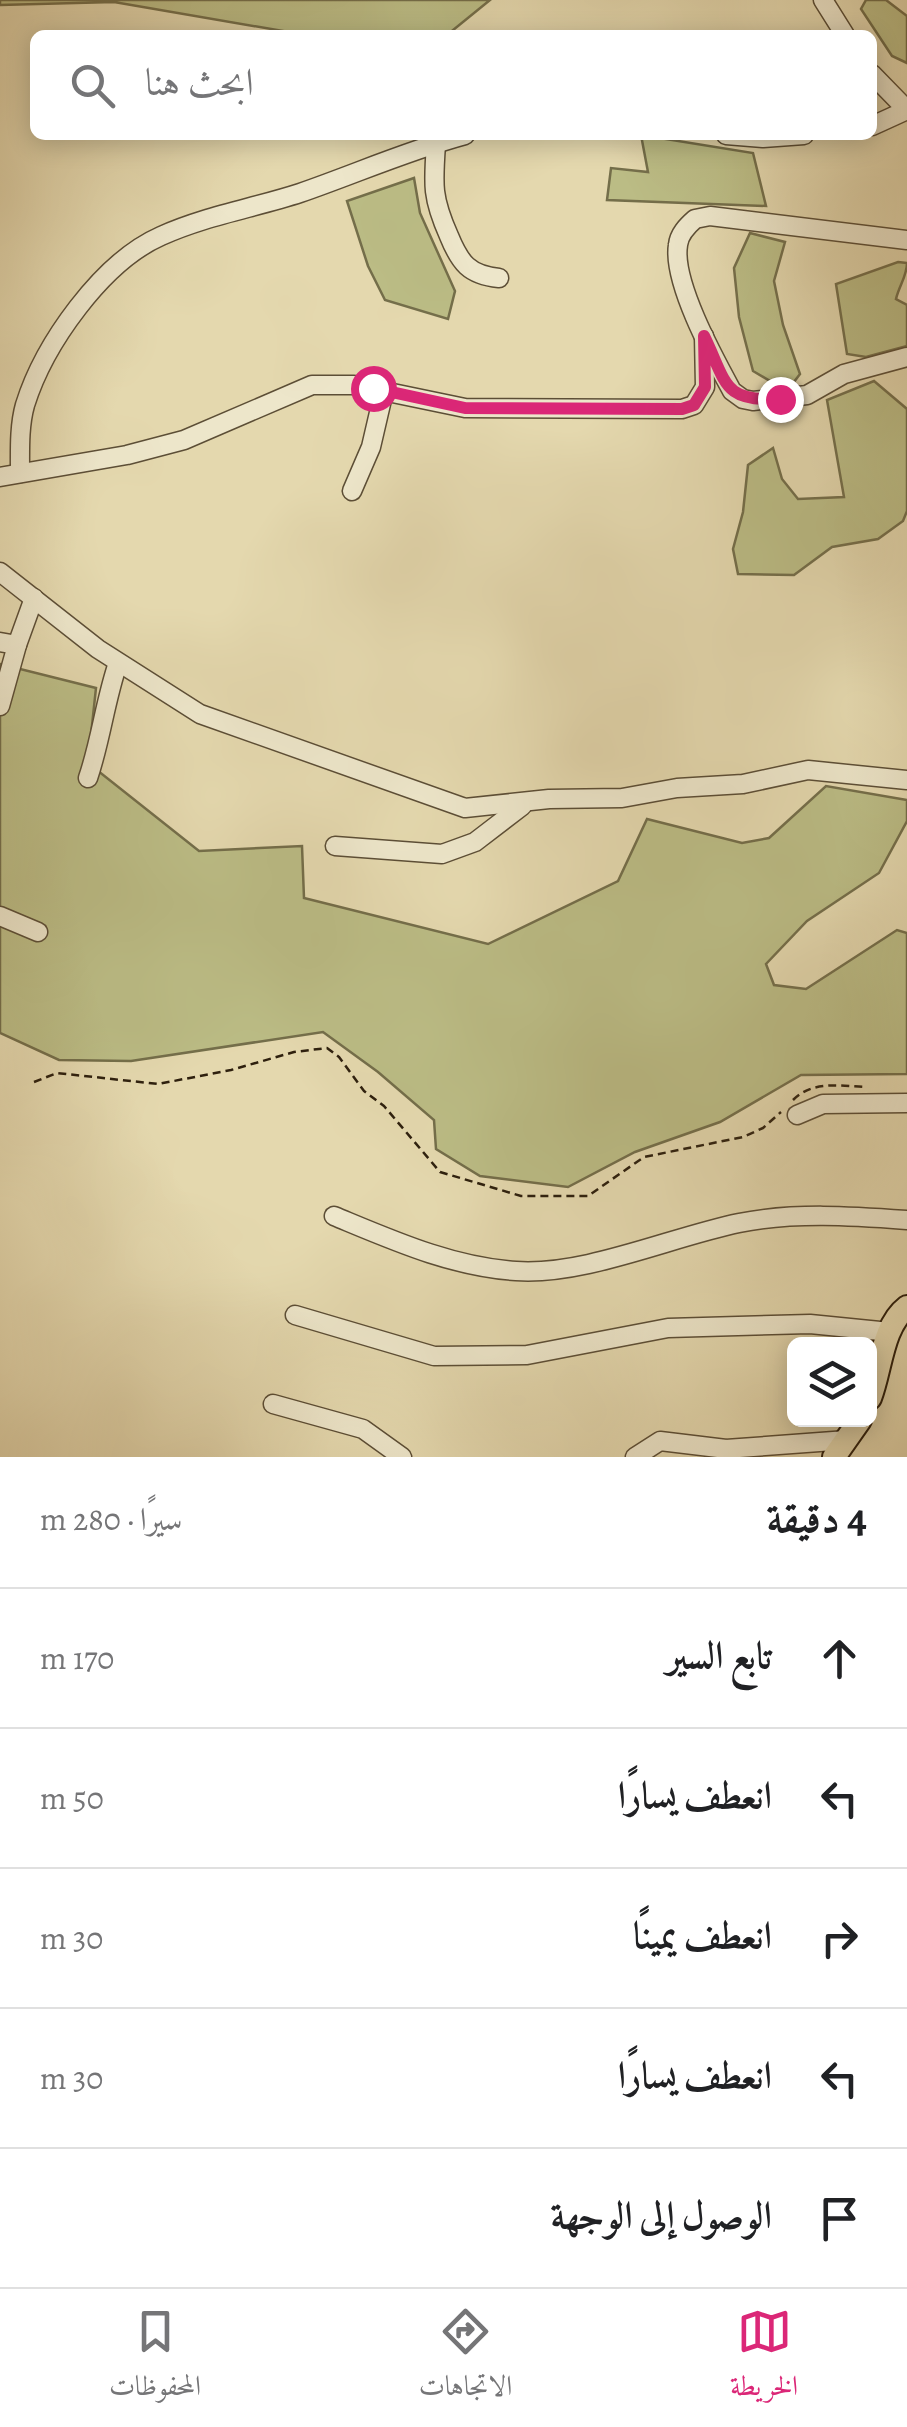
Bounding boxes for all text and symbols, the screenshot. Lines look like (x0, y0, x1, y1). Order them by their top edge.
search box (30, 30, 877, 140)
text: ابحث هنا (145, 56, 254, 108)
icon: search (65, 58, 120, 113)
route start (351, 366, 397, 412)
route end (758, 377, 804, 423)
map controls (787, 1337, 877, 1427)
button: layers (787, 1337, 877, 1427)
text: 4 دقيقة (767, 1489, 867, 1546)
text: سيرًا · 280 m (40, 1497, 182, 1541)
text: تابع السير (666, 1629, 772, 1681)
icon: ahead (812, 1631, 867, 1686)
text: 170 m (40, 1636, 114, 1680)
text: انعطف يسارًا (618, 1769, 772, 1821)
icon: left (812, 1771, 867, 1826)
text: 50 m (40, 1776, 104, 1820)
text: انعطف يمينًا (633, 1909, 772, 1961)
icon: right (812, 1911, 867, 1966)
text: 30 m (40, 1916, 103, 1960)
text: انعطف يسارًا (618, 2049, 772, 2101)
icon: left (812, 2051, 867, 2106)
text: 30 m (40, 2056, 103, 2100)
text: الوصول إلى الوجهة (551, 2189, 772, 2241)
icon: arrive (812, 2191, 867, 2246)
tab: المحفوظات (109, 2304, 201, 2413)
tab: الاتجاهات (419, 2304, 512, 2413)
tab: الخريطة (730, 2304, 798, 2413)

